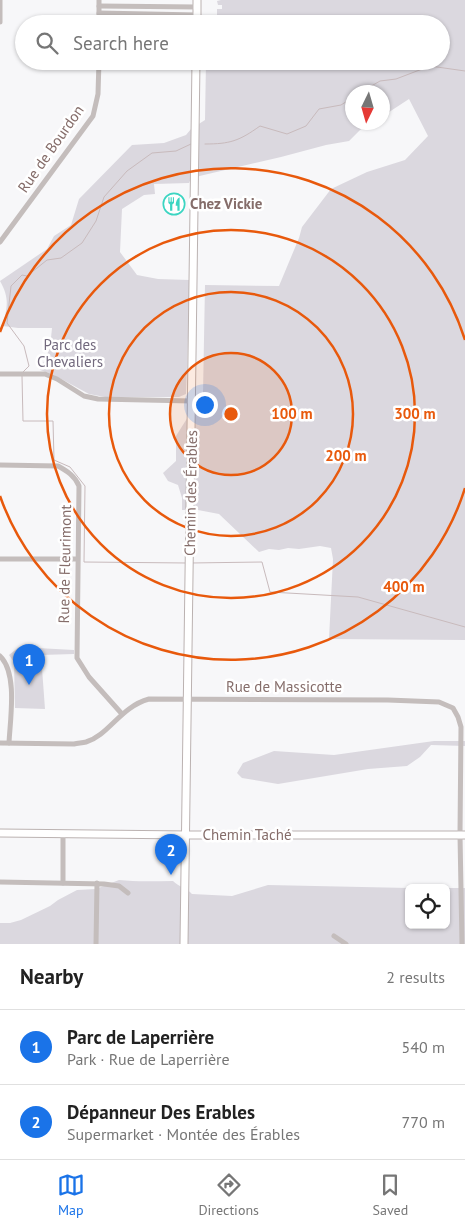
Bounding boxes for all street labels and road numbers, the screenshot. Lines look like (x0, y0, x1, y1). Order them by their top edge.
street label: Rue de Bourdon (13, 101, 88, 196)
street label: Chemin des Érables (180, 430, 201, 556)
street label: Rue de Fleurimont (54, 505, 75, 623)
street label: Rue de Massicotte (226, 677, 342, 696)
street label: Chemin Taché (202, 825, 292, 844)

